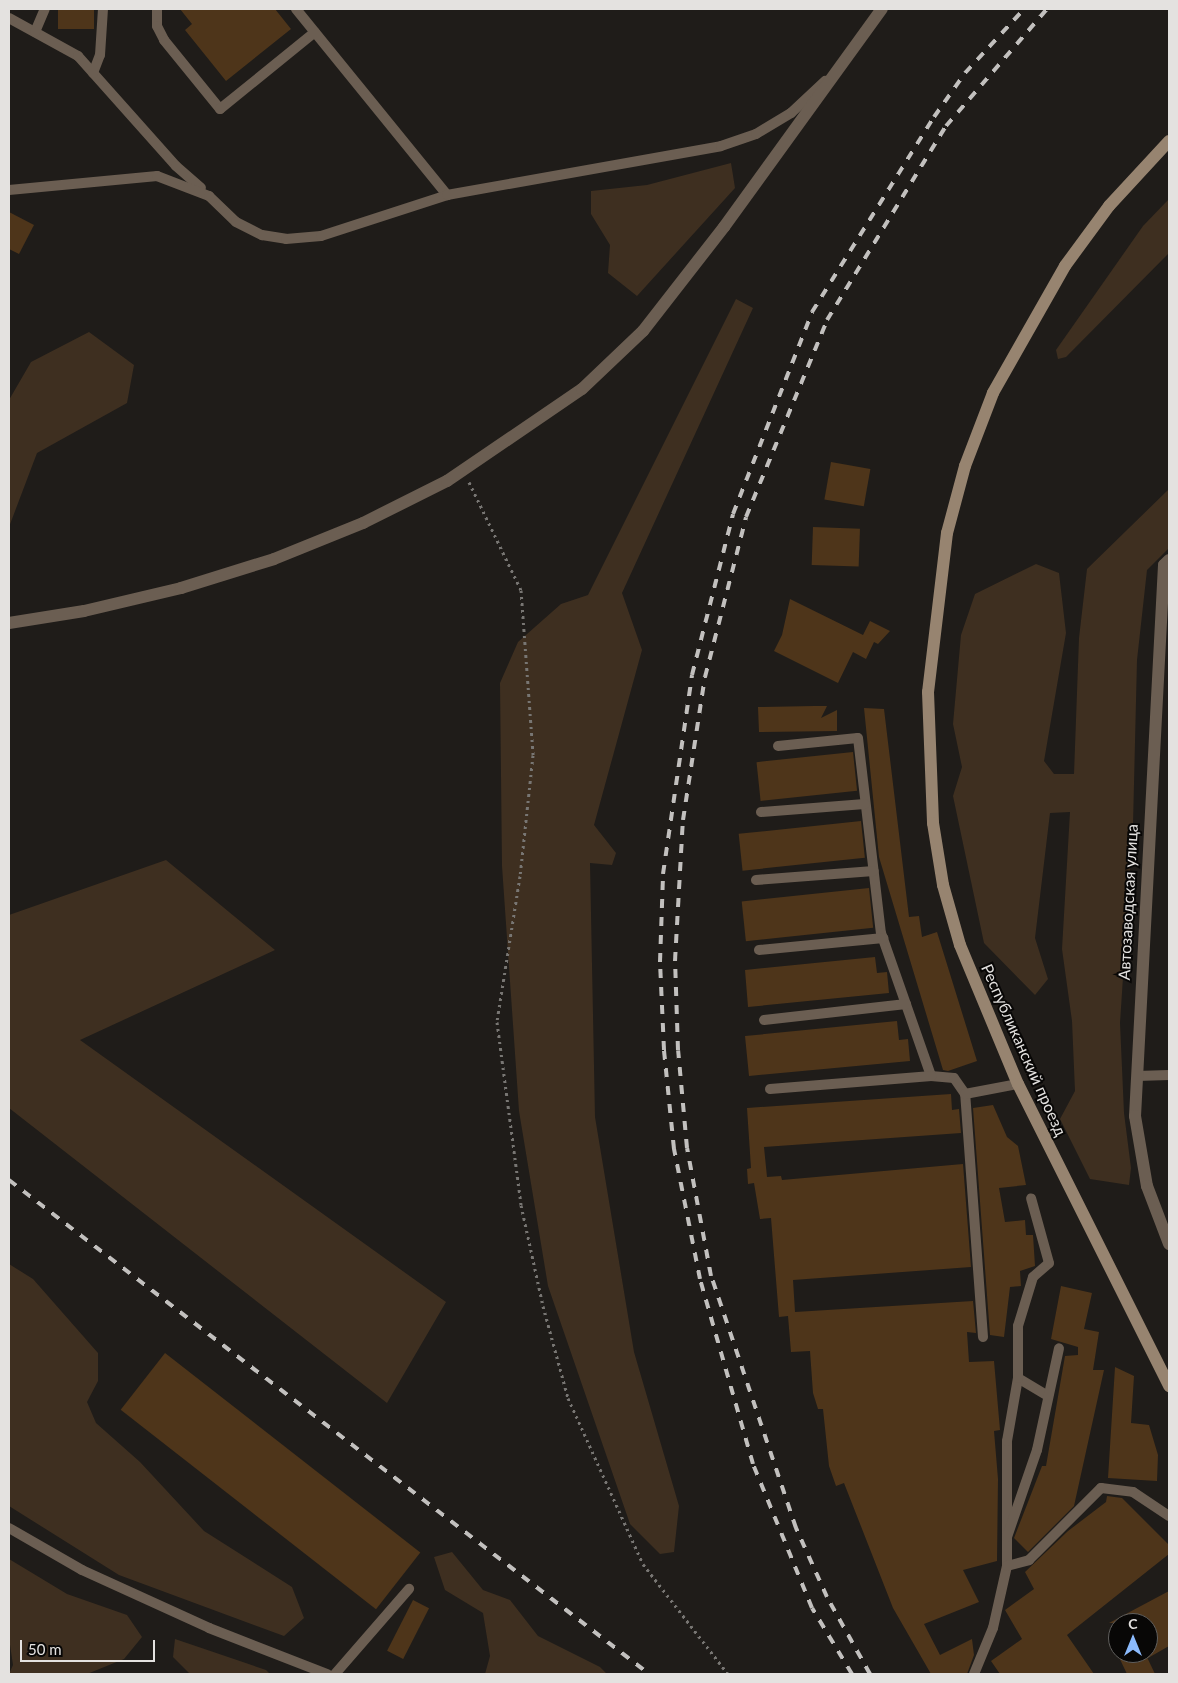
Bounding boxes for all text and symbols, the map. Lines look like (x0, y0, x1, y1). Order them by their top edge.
street label: Автозаводская улица (1114, 823, 1142, 981)
street label: Республиканский проезд (977, 961, 1071, 1139)
north arrow (1108, 1613, 1158, 1663)
text: С (1128, 1615, 1138, 1632)
scale bar (22, 1630, 158, 1662)
text: 50 m (28, 1640, 62, 1658)

